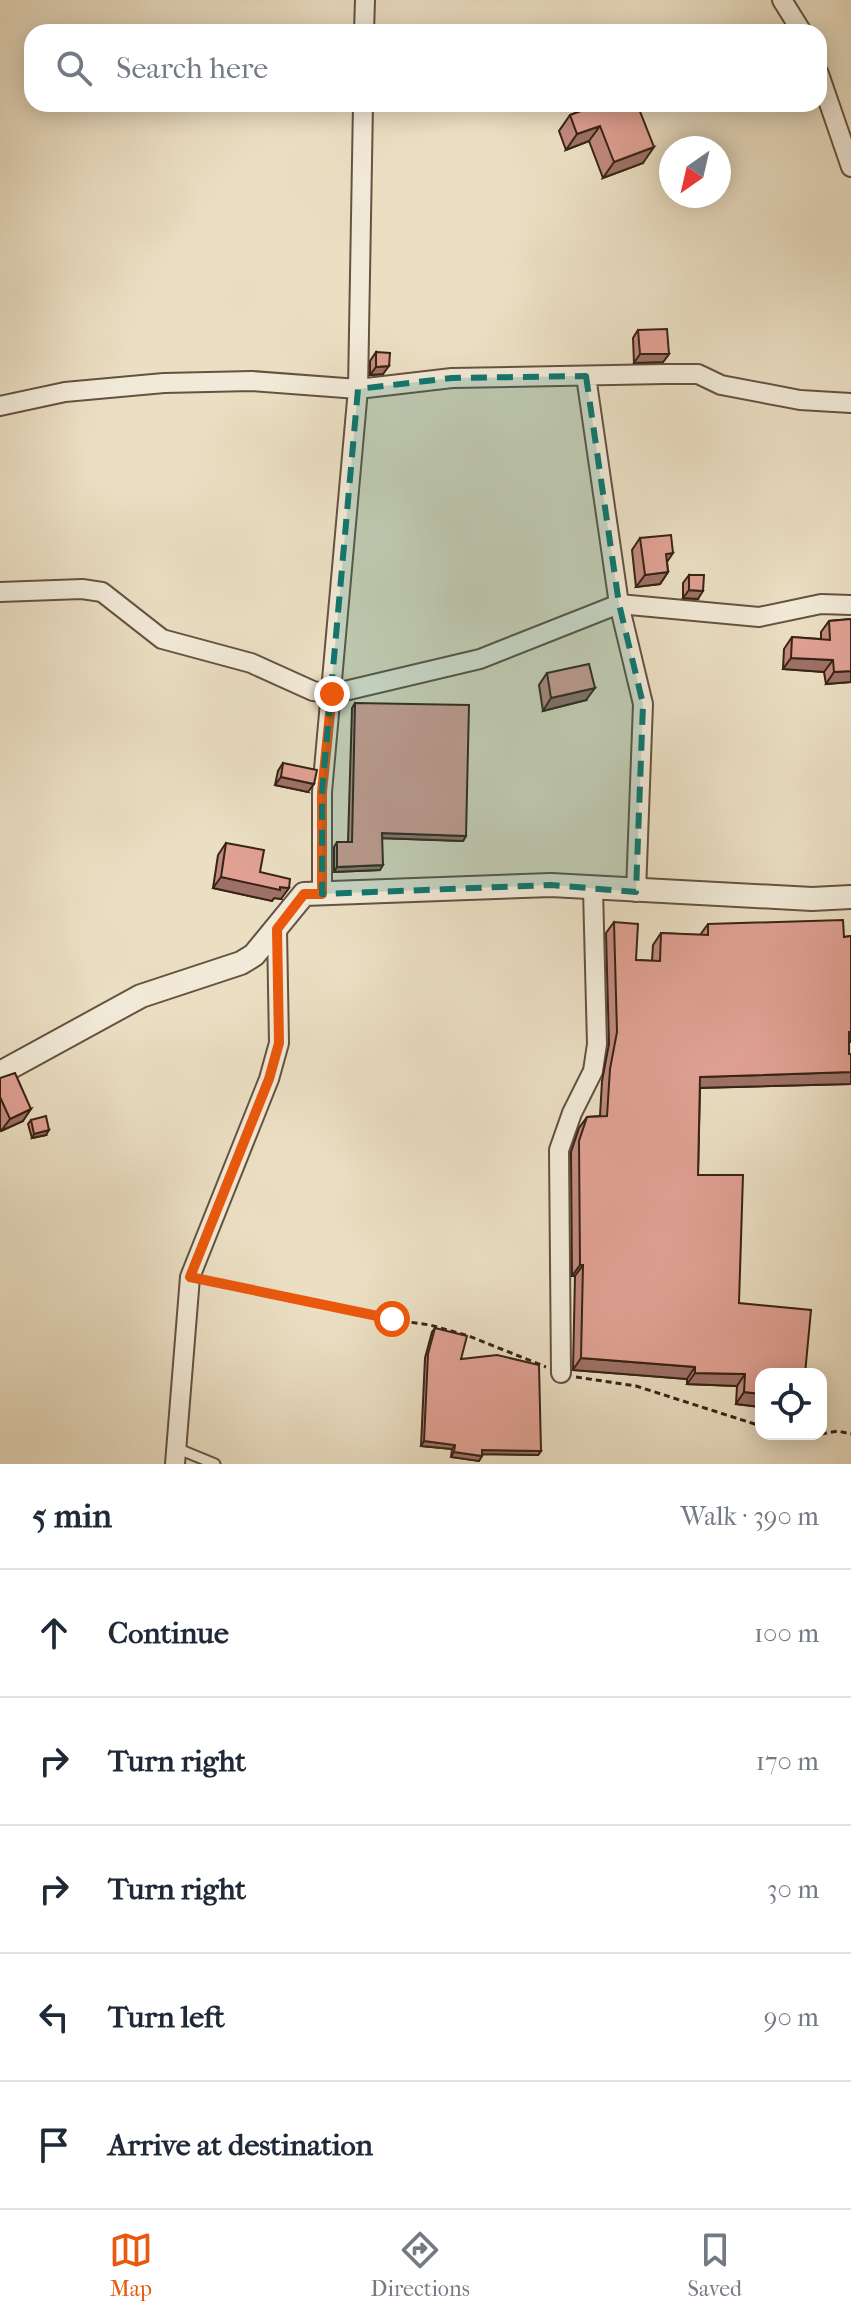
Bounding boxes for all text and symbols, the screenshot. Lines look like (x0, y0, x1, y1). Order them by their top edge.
search box (24, 24, 827, 112)
icon: search (52, 46, 96, 90)
text: Search here (116, 51, 268, 86)
north arrow (659, 136, 731, 208)
route end (314, 676, 350, 712)
route start (374, 1301, 410, 1337)
map controls (755, 1368, 827, 1440)
button: locate (755, 1368, 827, 1440)
text: 5 min (32, 1496, 112, 1536)
text: Walk · 390 m (680, 1501, 819, 1532)
icon: ahead (32, 1611, 76, 1655)
text: Continue (108, 1616, 229, 1651)
text: 100 m (754, 1618, 819, 1649)
icon: right (32, 1739, 76, 1783)
text: Turn right (108, 1744, 246, 1779)
text: 170 m (756, 1746, 819, 1777)
icon: right (32, 1867, 76, 1911)
text: Turn right (108, 1872, 246, 1907)
text: 30 m (767, 1874, 819, 1905)
icon: left (32, 1995, 76, 2039)
text: Turn left (108, 2000, 225, 2035)
text: 90 m (764, 2002, 819, 2033)
icon: arrive (32, 2123, 76, 2167)
text: Arrive at destination (108, 2128, 373, 2163)
tab: Map (109, 2228, 153, 2302)
tab: Directions (371, 2228, 470, 2302)
tab: Saved (688, 2228, 742, 2302)

